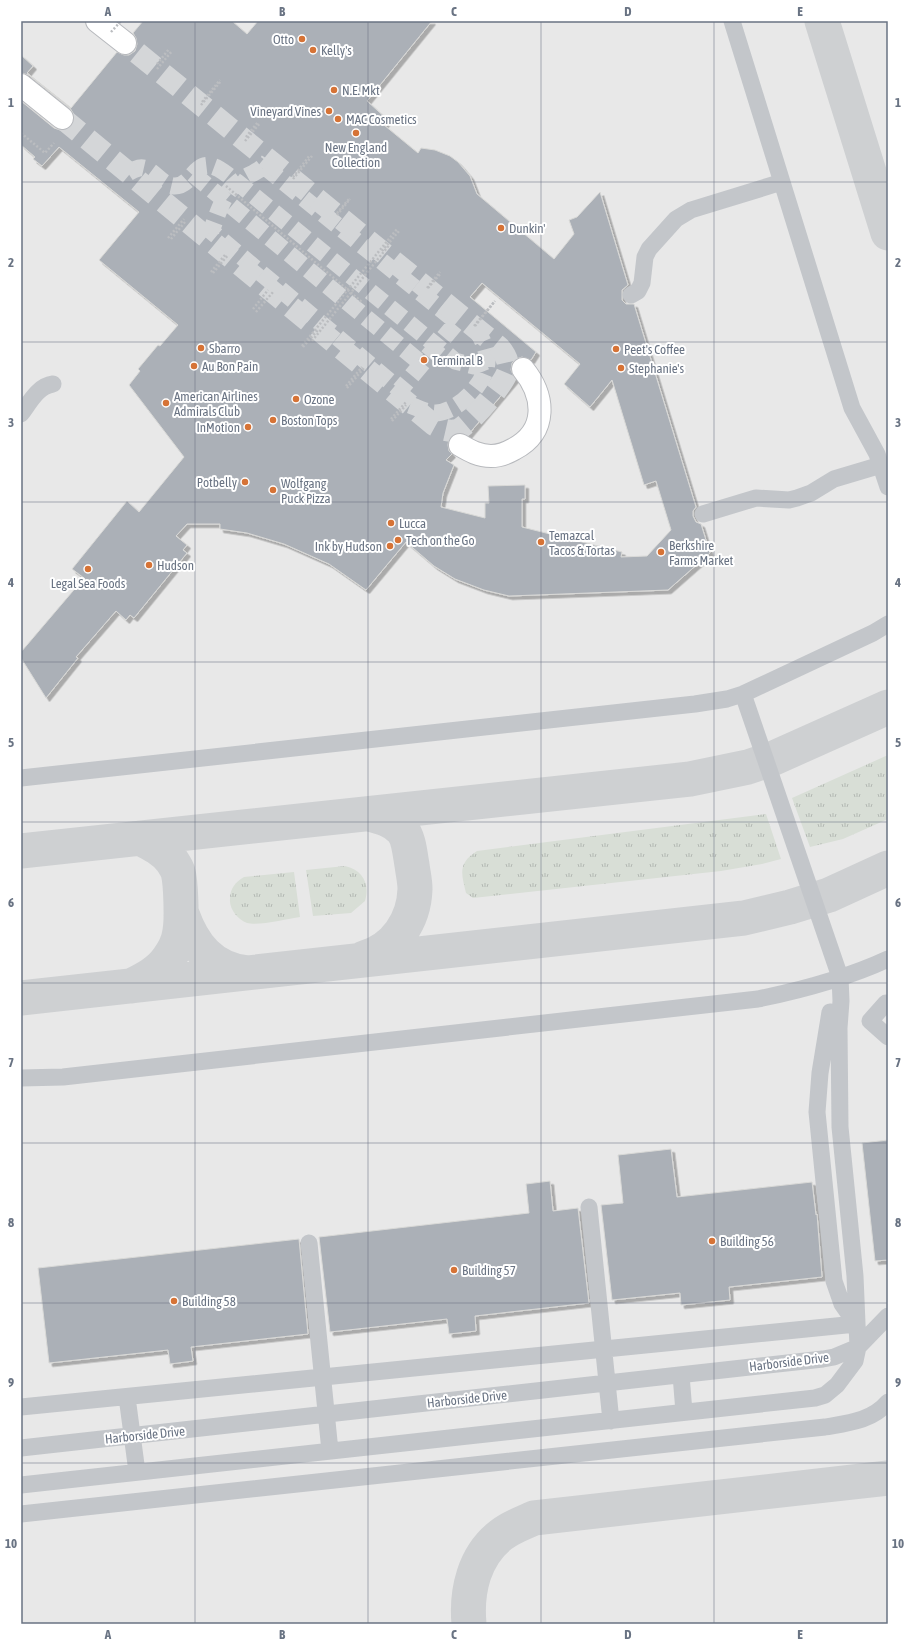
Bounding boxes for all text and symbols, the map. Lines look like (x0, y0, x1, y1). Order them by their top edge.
text: A (104, 4, 112, 19)
text: B (279, 4, 286, 19)
text: C (451, 4, 457, 19)
text: D (624, 4, 632, 19)
text: E (797, 4, 803, 19)
place label: Otto (273, 32, 294, 47)
marker: Otto (297, 34, 307, 44)
place label: Kelly's (321, 43, 352, 58)
marker: Kelly's (308, 45, 318, 55)
place label: N.E. Mkt (342, 83, 380, 98)
marker: N.E. Mkt (329, 85, 339, 95)
text: 1 (8, 95, 14, 110)
text: 1 (895, 95, 901, 110)
place label: Vineyard Vines (250, 104, 321, 119)
marker: Vineyard Vines (324, 106, 334, 116)
place label: MAC Cosmetics (346, 112, 417, 127)
marker: MAC Cosmetics (333, 114, 343, 124)
marker: New England Collection (351, 128, 361, 138)
place label: New England Collection (325, 140, 387, 170)
place label: Dunkin' (509, 221, 545, 236)
marker: Dunkin' (496, 223, 506, 233)
text: 2 (8, 255, 14, 270)
text: 2 (895, 255, 901, 270)
place label: Sbarro (209, 341, 240, 356)
place label: Peet's Coffee (624, 342, 685, 357)
marker: Sbarro (196, 343, 206, 353)
marker: Peet's Coffee (611, 344, 621, 354)
place label: Terminal B (432, 353, 484, 368)
marker: Terminal B (419, 355, 429, 365)
place label: Au Bon Pain (202, 359, 258, 374)
marker: Au Bon Pain (189, 361, 199, 371)
place label: Stephanie's (629, 361, 684, 376)
marker: Stephanie's (616, 363, 626, 373)
place label: American Airlines Admirals Club (174, 389, 258, 419)
place label: Ozone (304, 392, 335, 407)
marker: Ozone (291, 394, 301, 404)
marker: American Airlines Admirals Club (161, 398, 171, 408)
place label: Boston Tops (281, 413, 338, 428)
text: 3 (8, 415, 14, 430)
marker: Boston Tops (268, 415, 278, 425)
text: 3 (895, 415, 901, 430)
place label: InMotion (196, 420, 240, 435)
marker: InMotion (243, 422, 253, 432)
place label: Potbelly (197, 475, 238, 490)
place label: Wolfgang Puck Pizza (281, 476, 330, 506)
marker: Potbelly (240, 477, 250, 487)
marker: Wolfgang Puck Pizza (268, 485, 278, 495)
place label: Lucca (399, 516, 426, 531)
marker: Lucca (386, 518, 396, 528)
place label: Temazcal Tacos & Tortas (549, 528, 615, 558)
place label: Tech on the Go (406, 533, 475, 548)
marker: Tech on the Go (393, 535, 403, 545)
marker: Temazcal Tacos & Tortas (536, 537, 546, 547)
place label: Berkshire Farms Market (669, 538, 734, 568)
place label: Ink by Hudson (315, 539, 382, 554)
marker: Ink by Hudson (385, 541, 395, 551)
marker: Berkshire Farms Market (656, 547, 666, 557)
place label: Hudson (157, 558, 194, 573)
marker: Hudson (144, 560, 154, 570)
marker: Legal Sea Foods (83, 564, 93, 574)
text: 4 (7, 575, 14, 590)
text: 4 (894, 575, 901, 590)
place label: Legal Sea Foods (51, 576, 126, 591)
text: 5 (8, 735, 14, 750)
text: 5 (895, 735, 901, 750)
text: 6 (8, 895, 14, 910)
text: 6 (895, 895, 901, 910)
text: 7 (8, 1055, 14, 1070)
text: 7 (895, 1055, 901, 1070)
text: 8 (8, 1215, 14, 1230)
text: 8 (895, 1215, 901, 1230)
place label: Building 56 (720, 1234, 774, 1249)
marker: Building 56 (707, 1236, 717, 1246)
place label: Building 57 (462, 1263, 516, 1278)
marker: Building 57 (449, 1265, 459, 1275)
place label: Building 58 (182, 1294, 236, 1309)
marker: Building 58 (169, 1296, 179, 1306)
street label: Harborside Drive (748, 1350, 830, 1374)
text: 9 (8, 1375, 14, 1390)
text: 9 (895, 1375, 901, 1390)
street label: Harborside Drive (426, 1387, 508, 1411)
street label: Harborside Drive (104, 1423, 186, 1447)
text: 10 (5, 1536, 17, 1551)
text: 10 (892, 1536, 904, 1551)
text: A (104, 1627, 112, 1642)
text: B (279, 1627, 286, 1642)
text: C (451, 1627, 457, 1642)
text: D (624, 1627, 632, 1642)
text: E (797, 1627, 803, 1642)

